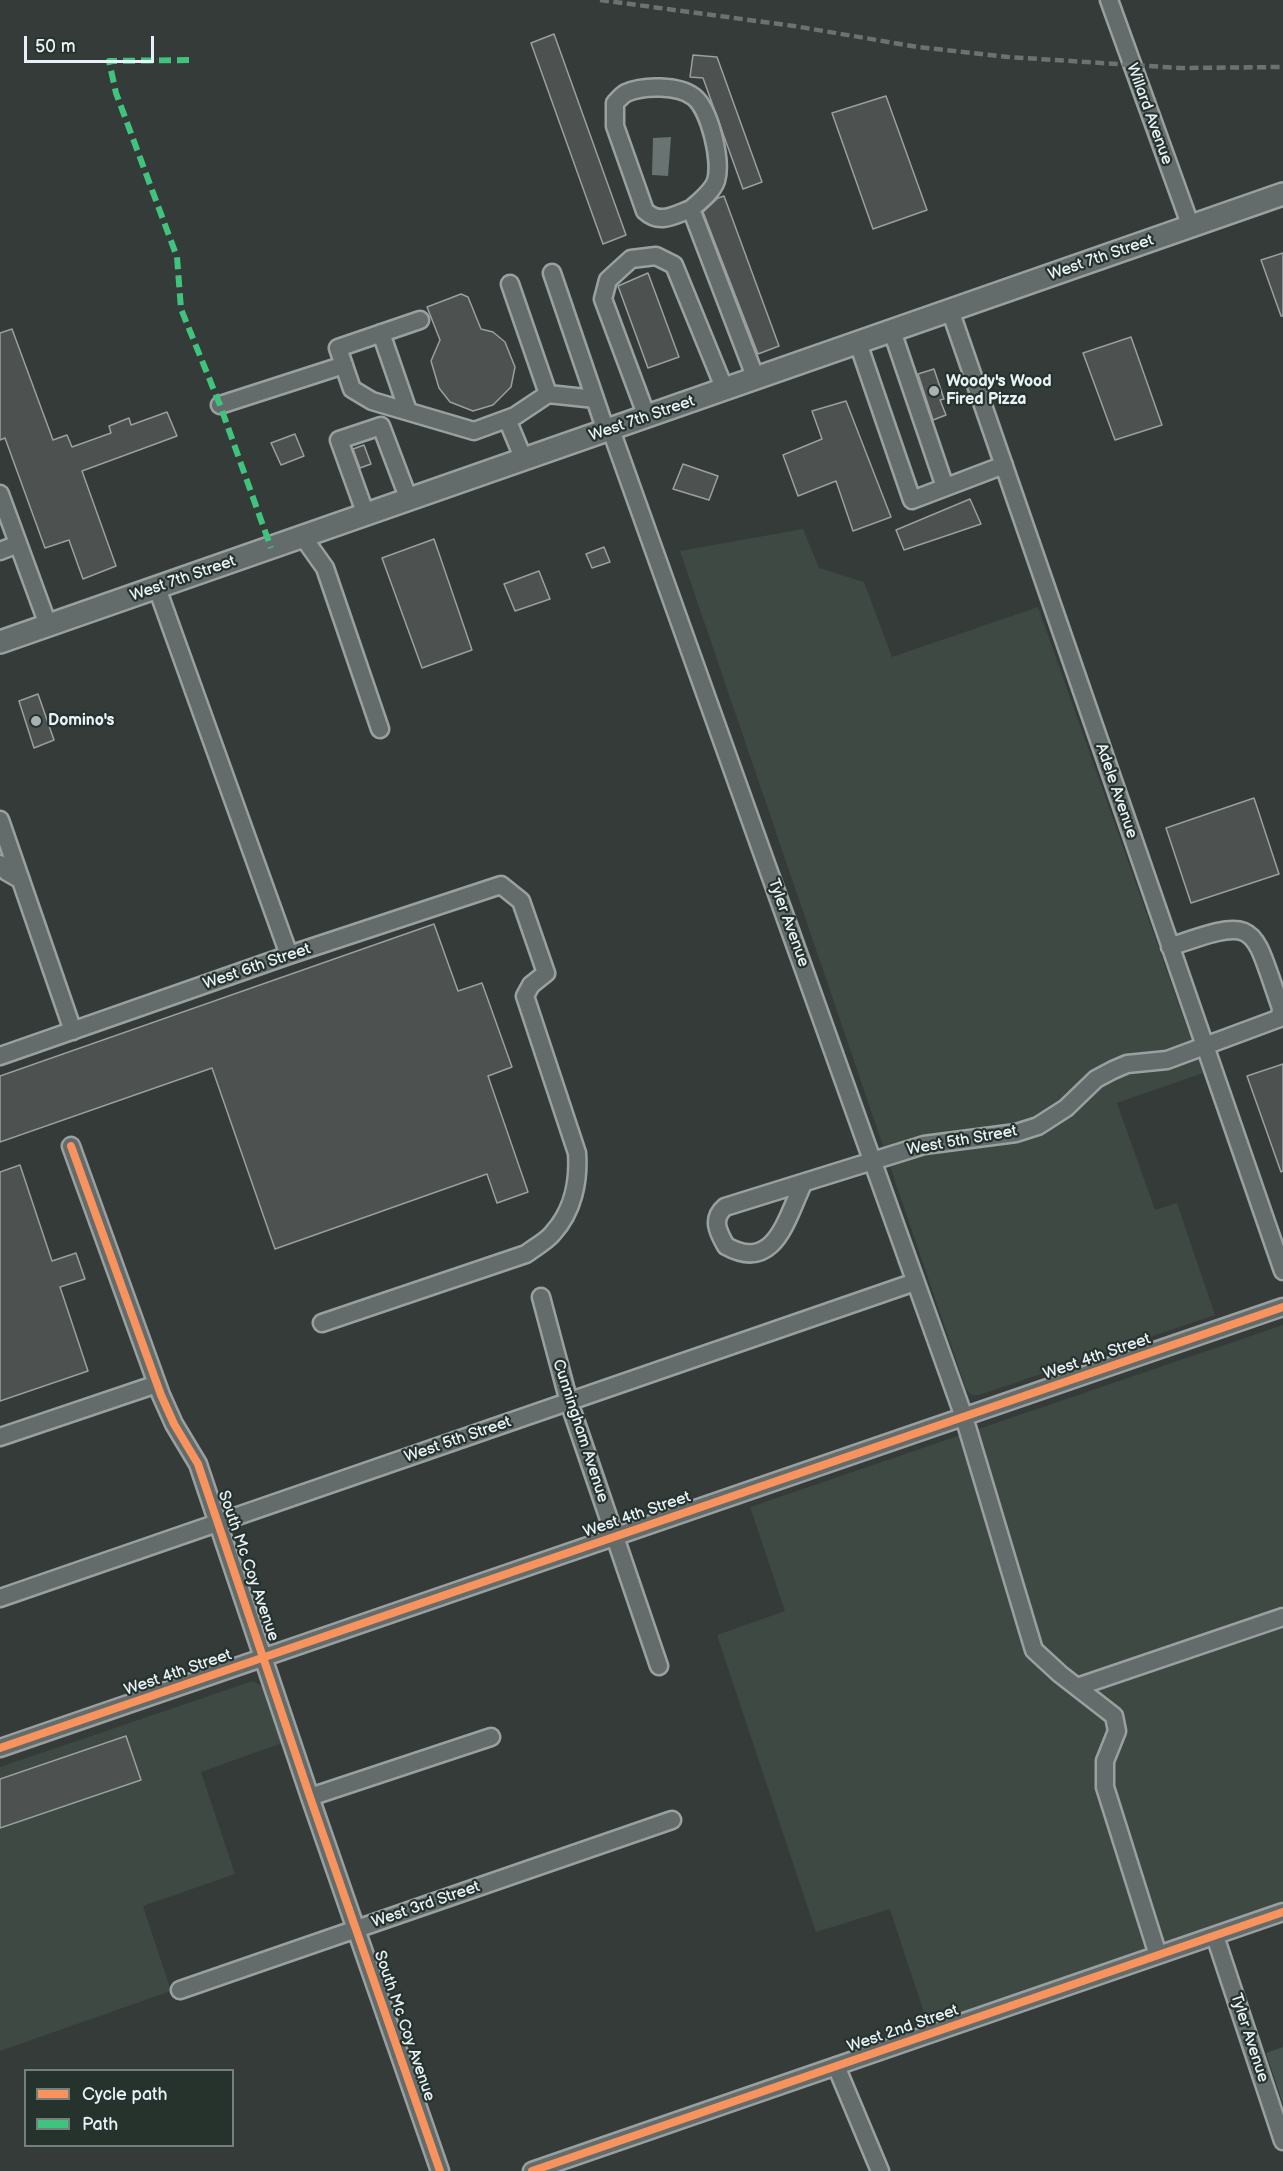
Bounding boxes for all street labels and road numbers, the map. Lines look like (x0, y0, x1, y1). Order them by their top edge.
street label: Willard Avenue (1122, 61, 1176, 167)
street label: West 7th Street (1046, 231, 1156, 285)
street label: West 7th Street (587, 392, 697, 446)
street label: West 7th Street (128, 552, 238, 606)
street label: Adele Avenue (1091, 741, 1141, 841)
street label: Tyler Avenue (763, 876, 813, 970)
street label: West 6th Street (201, 940, 313, 994)
street label: West 5th Street (905, 1122, 1019, 1160)
street label: West 4th Street (1041, 1330, 1153, 1384)
street label: Cunningham Avenue (548, 1357, 612, 1505)
street label: West 5th Street (402, 1413, 514, 1467)
street label: South Mc Coy Avenue (213, 1488, 283, 1644)
street label: West 4th Street (581, 1488, 693, 1542)
street label: West 4th Street (122, 1646, 234, 1700)
street label: West 3rd Street (369, 1878, 483, 1932)
street label: South Mc Coy Avenue (369, 1948, 439, 2104)
street label: Tyler Avenue (1226, 1991, 1272, 2085)
street label: West 2nd Street (845, 2001, 961, 2057)

